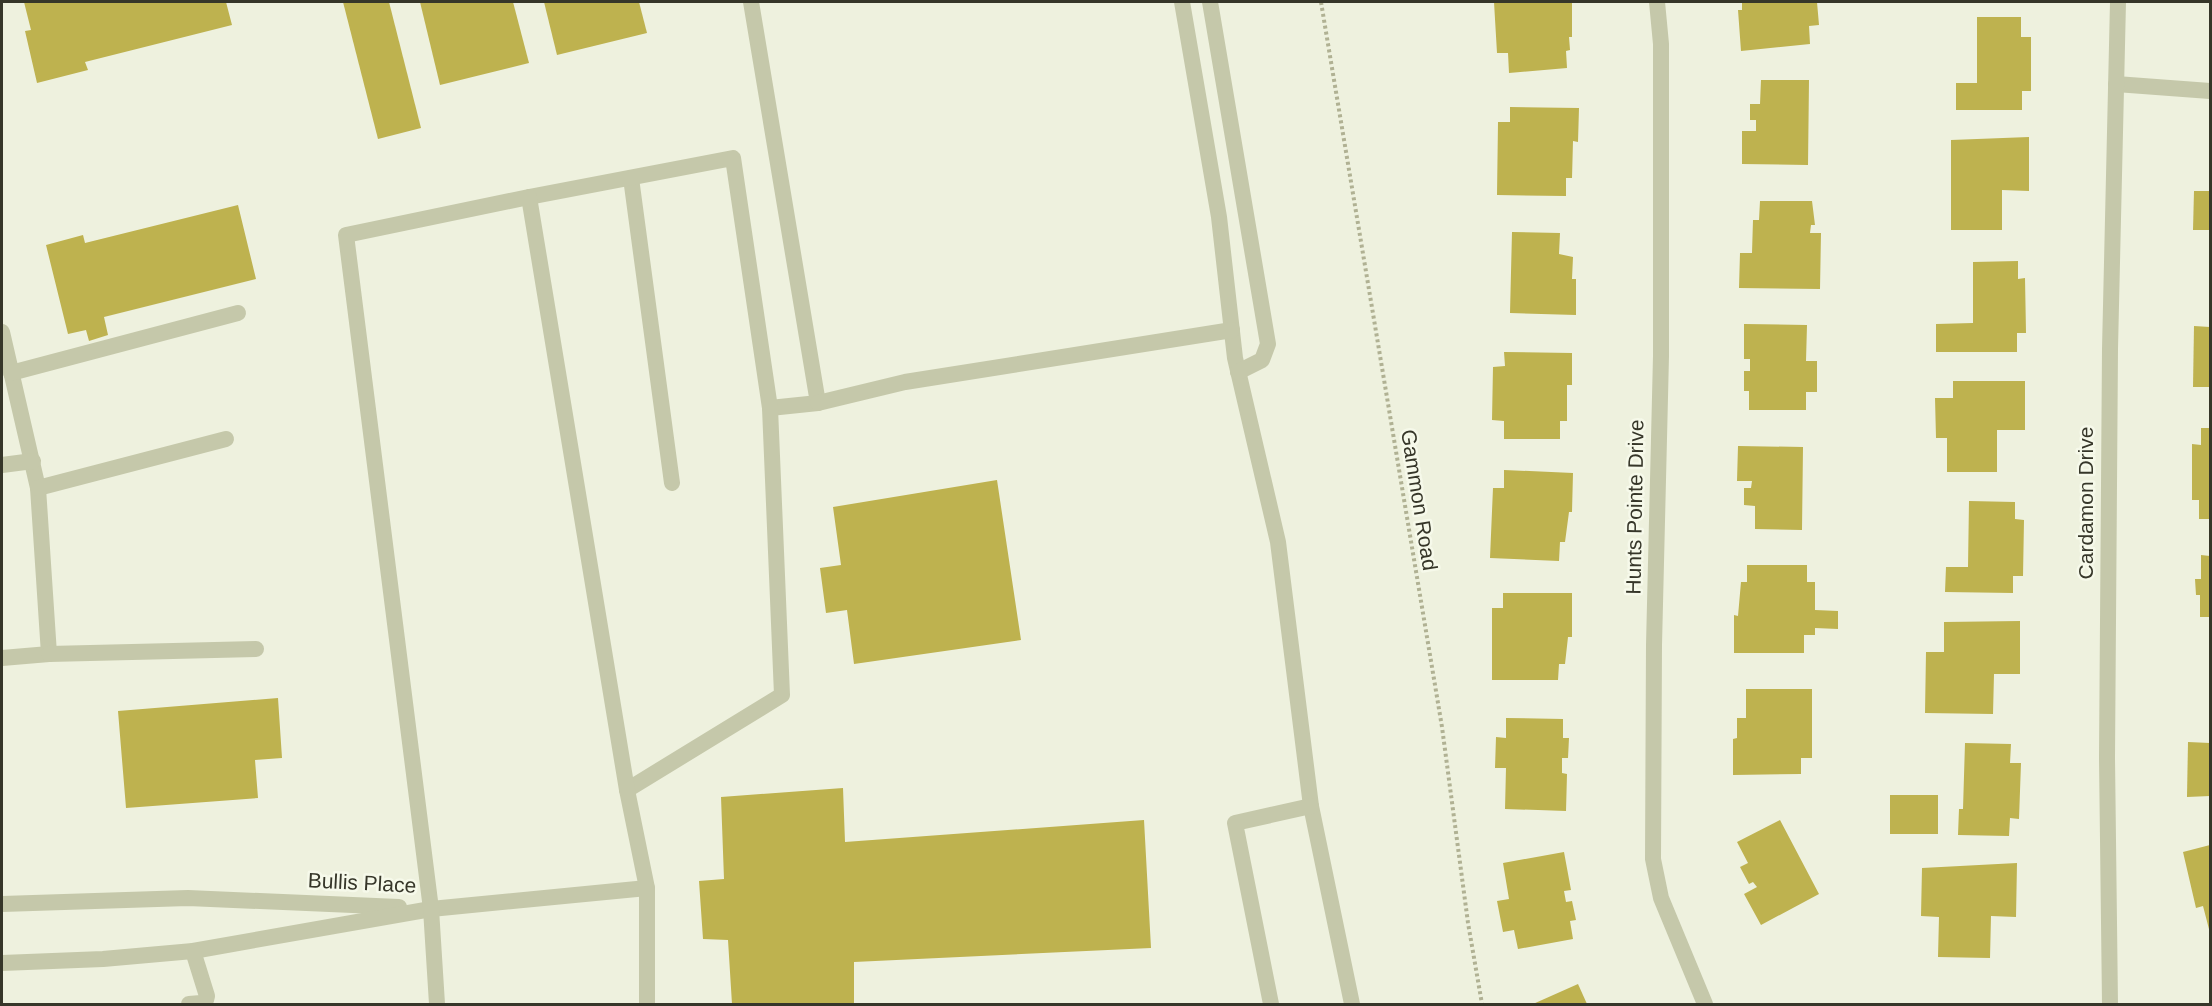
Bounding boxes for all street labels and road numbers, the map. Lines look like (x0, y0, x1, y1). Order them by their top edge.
street label: Hunts Pointe Drive (1621, 419, 1648, 595)
street label: Cardamon Drive (2074, 427, 2097, 579)
street label: Gammon Road (1397, 428, 1442, 572)
street label: Bullis Place (307, 868, 417, 897)

